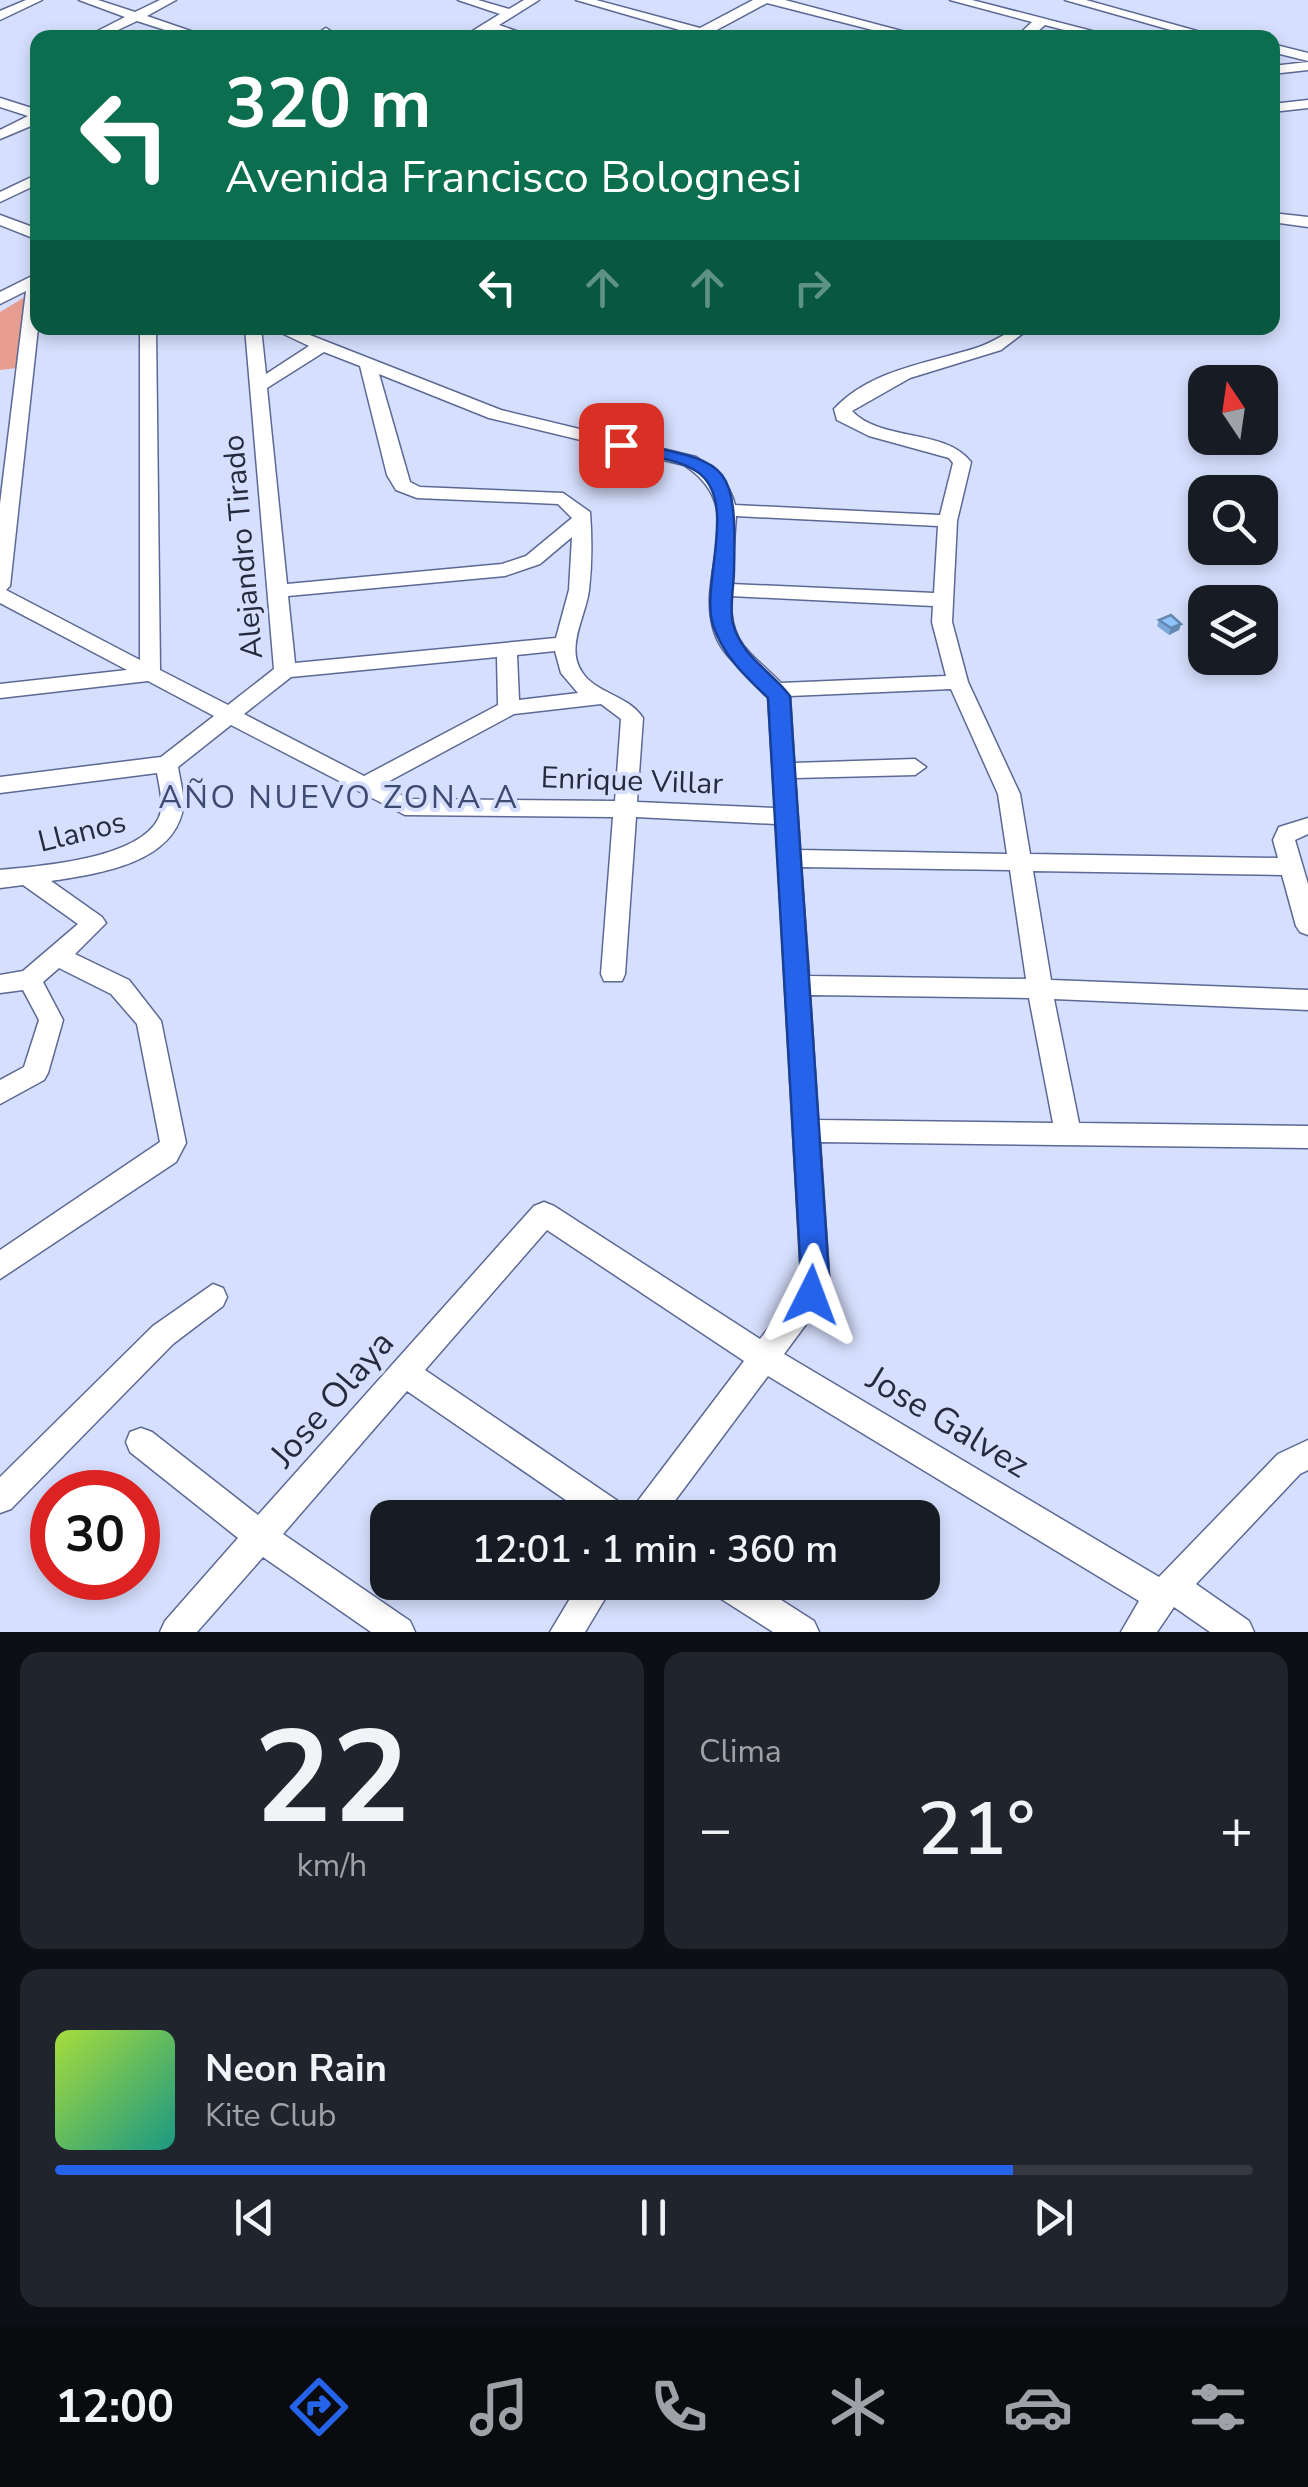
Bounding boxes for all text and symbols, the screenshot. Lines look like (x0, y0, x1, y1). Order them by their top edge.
text: 320 m (225, 56, 431, 152)
icon: left (60, 70, 190, 200)
text: Avenida Francisco Bolognesi (225, 147, 802, 208)
icon: left (470, 260, 525, 315)
icon: ahead (575, 260, 630, 315)
icon: ahead (680, 260, 735, 315)
icon: right (785, 260, 840, 315)
north arrow (1188, 365, 1278, 455)
map controls (1188, 365, 1278, 675)
pin (579, 403, 664, 488)
icon: arrive (594, 418, 649, 473)
street label: Alejandro Tirado (213, 433, 273, 661)
button: search (1188, 475, 1278, 565)
button: layers (1188, 585, 1278, 675)
street label: Enrique Villar (540, 757, 724, 805)
district label: AÑO NUEVO ZONA A (159, 776, 519, 819)
street label: Llanos (34, 801, 130, 863)
position arrow (759, 1243, 863, 1347)
street label: Jose Olaya (259, 1321, 405, 1478)
street label: Jose Galvez (857, 1355, 1038, 1489)
speed limit sign: 30 (30, 1470, 160, 1600)
text: 12:01 · 1 min · 360 m (472, 1524, 838, 1575)
text: 22 (254, 1690, 410, 1867)
text: Clima (699, 1730, 782, 1773)
text: 21° (917, 1778, 1035, 1880)
text: − (699, 1792, 732, 1867)
text: + (1220, 1792, 1253, 1867)
text: km/h (297, 1844, 367, 1887)
text: Neon Rain (205, 2043, 387, 2094)
text: Kite Club (205, 2094, 336, 2137)
icon: previous (227, 2190, 282, 2245)
icon: pause (626, 2190, 681, 2245)
icon: next (1026, 2190, 1081, 2245)
icon: directions (284, 2372, 354, 2442)
icon: music (464, 2372, 534, 2442)
icon: phone (644, 2372, 714, 2442)
icon: climate (823, 2372, 893, 2442)
icon: car (1003, 2372, 1073, 2442)
icon: filters (1183, 2372, 1253, 2442)
text: 12:00 (55, 2377, 174, 2438)

